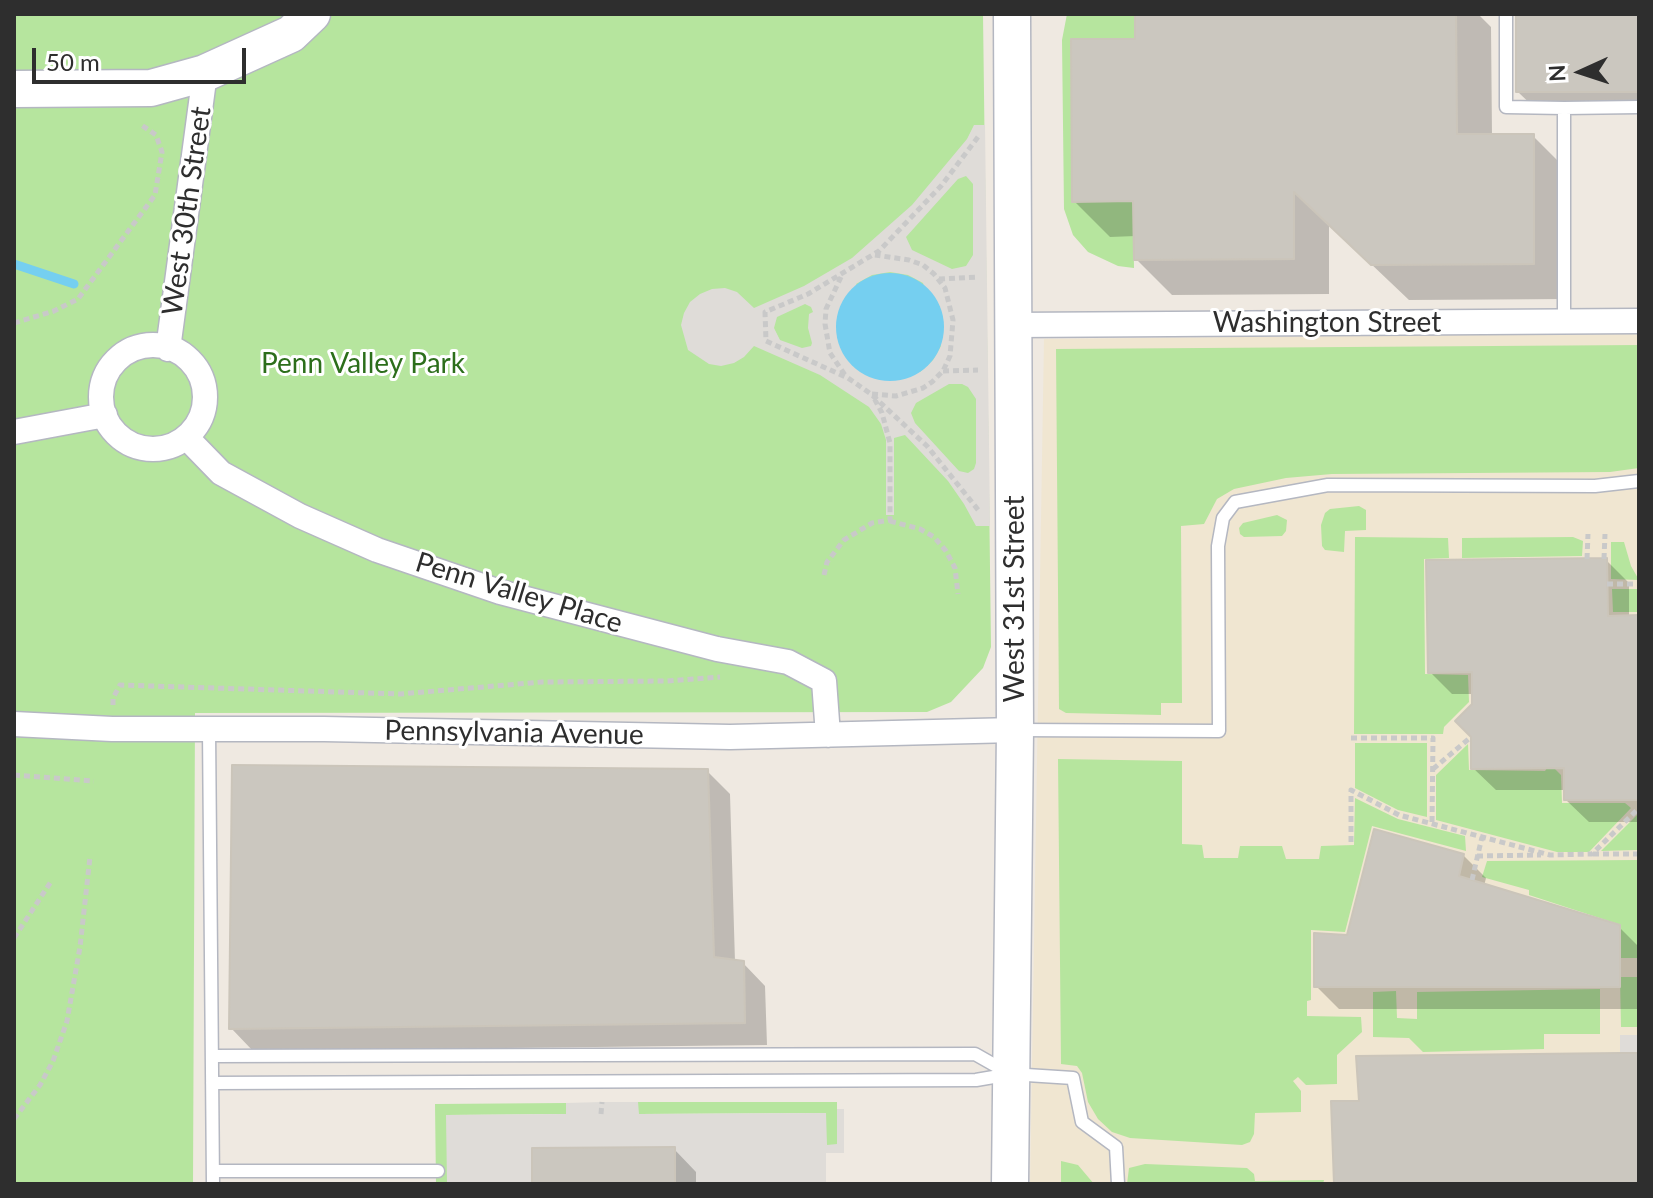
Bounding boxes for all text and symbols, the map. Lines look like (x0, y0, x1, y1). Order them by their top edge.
scale bar (36, 32, 250, 82)
north arrow (1541, 32, 1621, 112)
text: 50 m (46, 47, 100, 76)
text: N (1543, 64, 1570, 82)
street label: West 30th Street (156, 104, 218, 318)
street label: Washington Street (1213, 306, 1441, 340)
park label: Penn Valley Park (261, 347, 465, 381)
street label: West 31st Street (998, 495, 1032, 703)
street label: Penn Valley Place (412, 546, 626, 640)
street label: Pennsylvania Avenue (384, 714, 644, 752)

